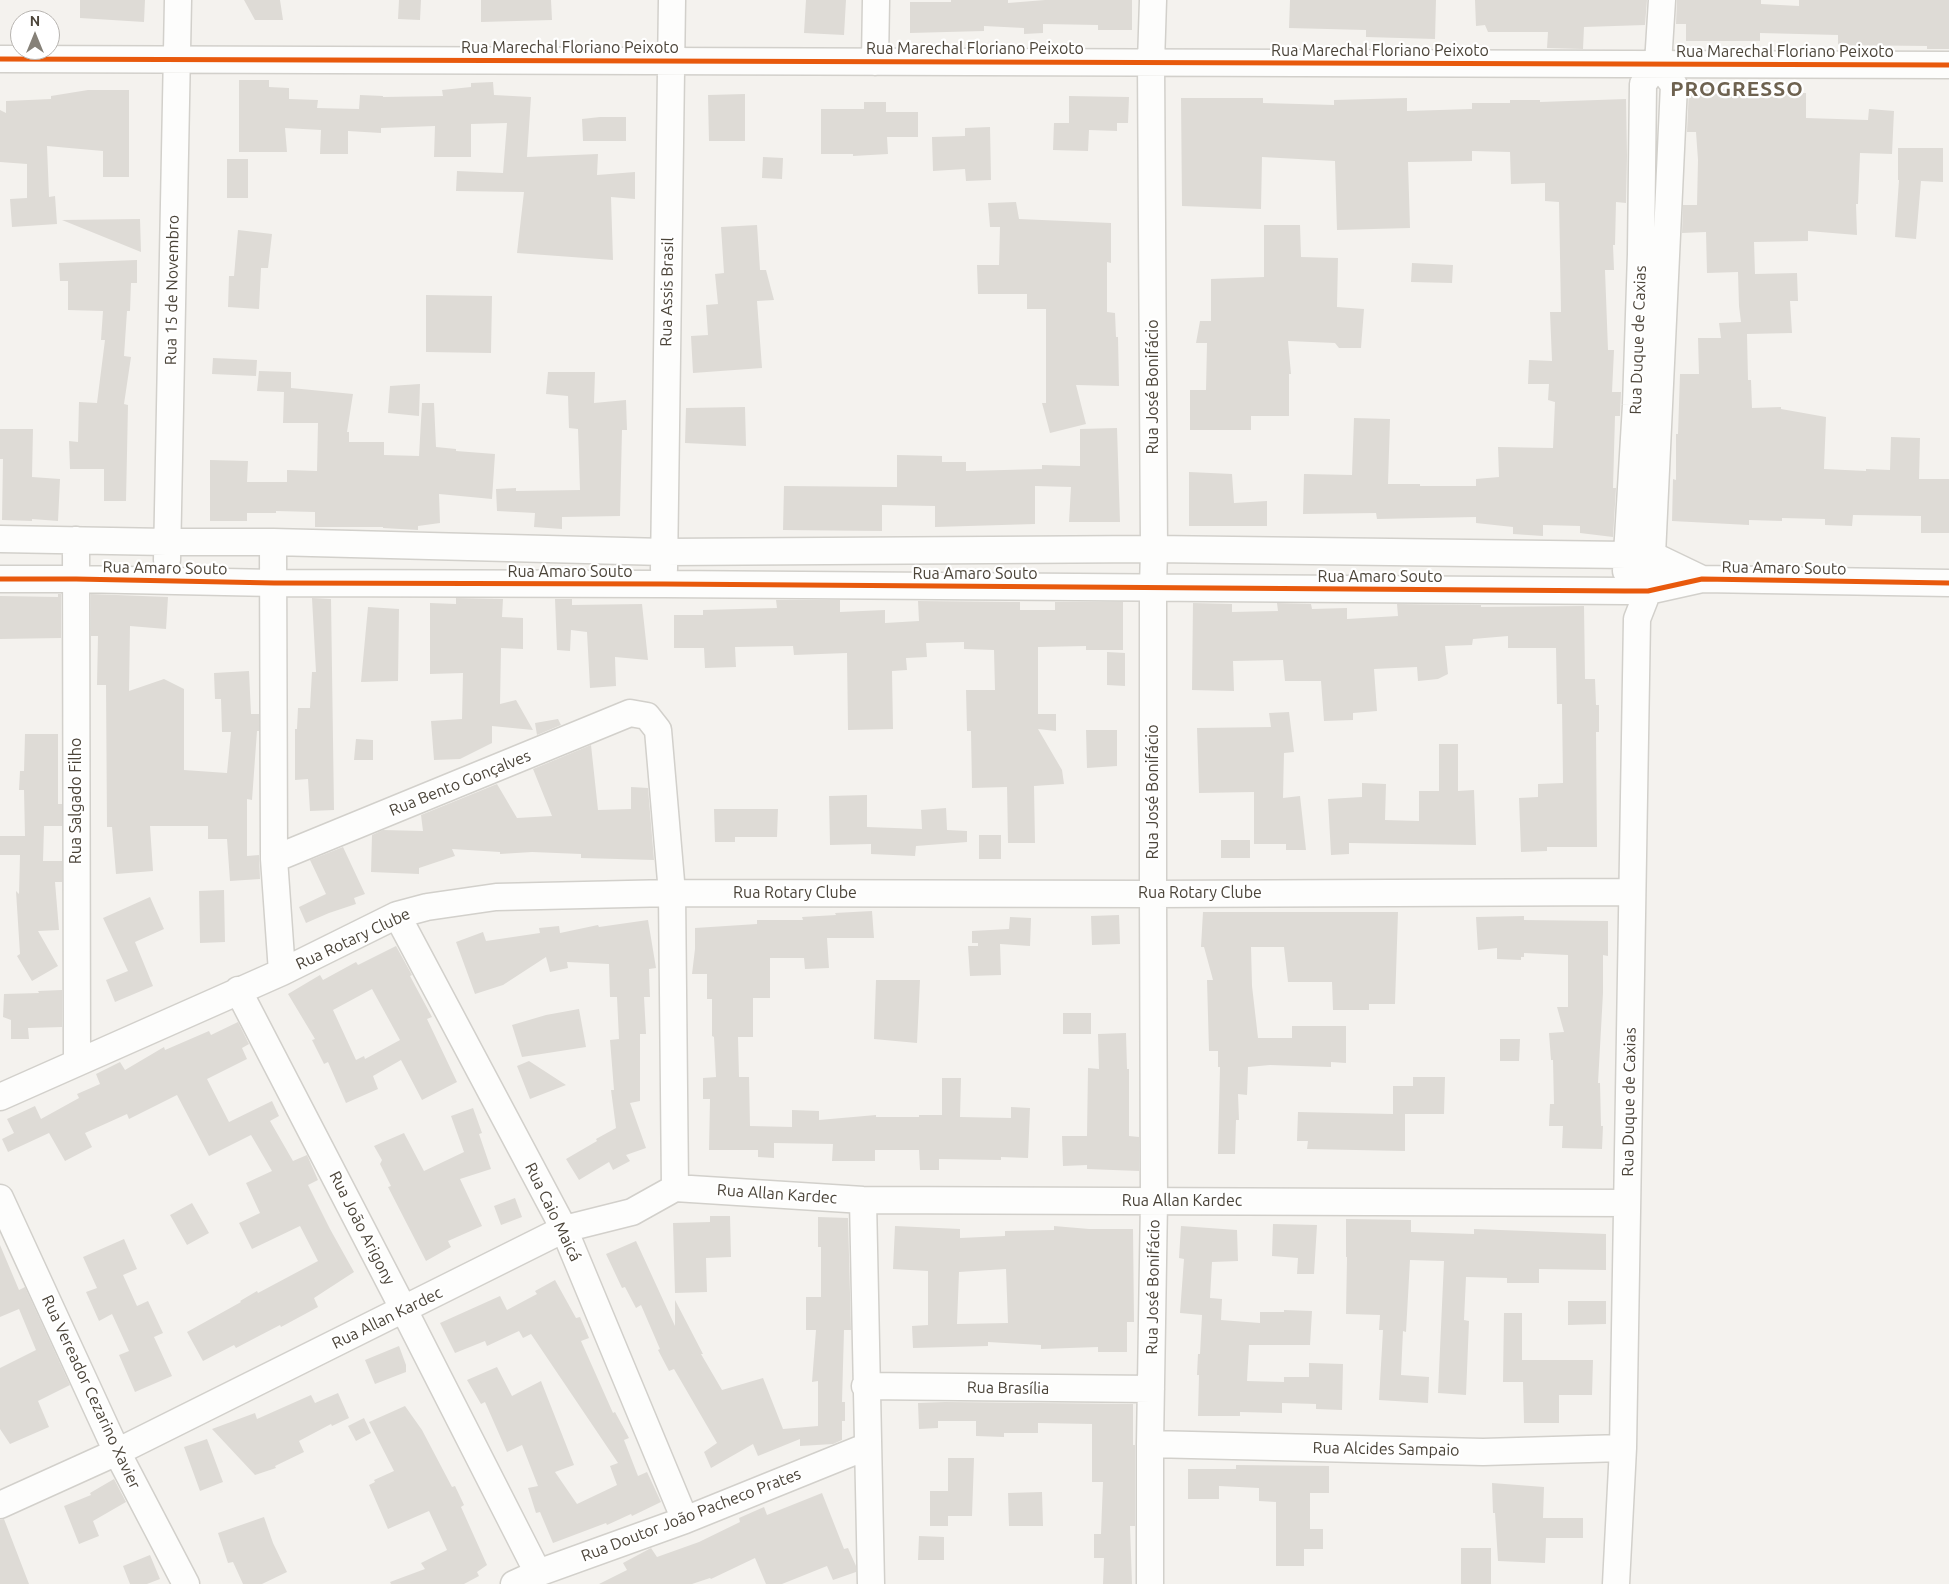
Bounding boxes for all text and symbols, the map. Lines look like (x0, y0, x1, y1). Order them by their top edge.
north arrow (10, 10, 60, 60)
text: N (30, 13, 40, 29)
street label: Rua Marechal Floriano Peixoto (461, 38, 679, 58)
street label: Rua Marechal Floriano Peixoto (866, 39, 1084, 59)
street label: Rua Marechal Floriano Peixoto (1271, 41, 1489, 61)
street label: Rua Marechal Floriano Peixoto (1676, 42, 1894, 62)
district label: PROGRESSO (1669, 76, 1805, 102)
street label: Rua 15 de Novembro (161, 215, 183, 365)
street label: Rua Assis Brasil (656, 237, 678, 347)
street label: Rua Duque de Caxias (1626, 265, 1650, 415)
street label: Rua José Bonifácio (1143, 319, 1163, 455)
street label: Rua Amaro Souto (102, 557, 228, 579)
street label: Rua Amaro Souto (1721, 557, 1847, 579)
street label: Rua Amaro Souto (508, 562, 632, 582)
street label: Rua Amaro Souto (913, 564, 1037, 584)
street label: Rua Amaro Souto (1318, 567, 1442, 587)
street label: Rua José Bonifácio (1143, 724, 1163, 860)
street label: Rua Salgado Filho (66, 738, 86, 864)
street label: Rua Bento Gonçalves (386, 746, 534, 820)
street label: Rua Rotary Clube (733, 883, 857, 903)
street label: Rua Rotary Clube (1138, 883, 1262, 903)
street label: Rua Rotary Clube (293, 904, 413, 974)
street label: Rua Duque de Caxias (1618, 1027, 1640, 1177)
street label: Rua Caio Maicá (521, 1159, 585, 1265)
street label: Rua João Arigony (325, 1168, 399, 1288)
street label: Rua Allan Kardec (716, 1180, 838, 1208)
street label: Rua Allan Kardec (1122, 1191, 1242, 1211)
street label: Rua José Bonifácio (1142, 1219, 1164, 1355)
street label: Rua Allan Kardec (329, 1283, 445, 1353)
street label: Rua Vereador Cezarino Xavier (38, 1292, 144, 1492)
street label: Rua Brasília (967, 1378, 1049, 1398)
street label: Rua Alcides Sampaio (1312, 1438, 1460, 1460)
street label: Rua Doutor João Pacheco Prates (578, 1464, 804, 1566)

